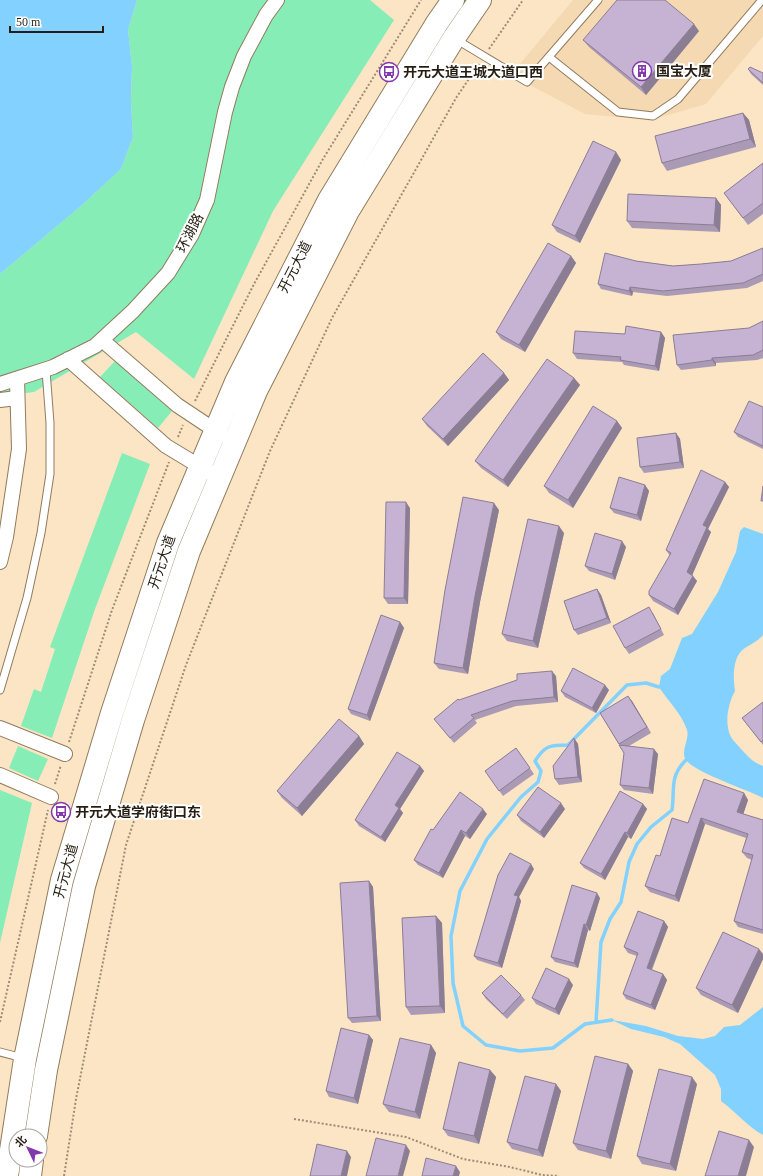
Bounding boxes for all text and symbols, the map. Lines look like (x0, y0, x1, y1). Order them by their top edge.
scale bar (10, 8, 103, 34)
text: 50 m (16, 15, 41, 29)
building icon: 国宝大厦 (631, 60, 653, 82)
bus stop icon: 开元大道王城大道口西 (378, 61, 400, 83)
place label: 国宝大厦 (656, 63, 712, 79)
place label: 开元大道王城大道口西 (403, 64, 543, 80)
street label: 环湖路 (174, 211, 206, 255)
street label: 开元大道 (276, 239, 314, 295)
street label: 开元大道 (146, 533, 178, 591)
bus stop icon: 开元大道学府街口东 (50, 801, 72, 823)
place label: 开元大道学府街口东 (75, 804, 201, 820)
street label: 开元大道 (52, 842, 80, 900)
north arrow (8, 1128, 48, 1168)
text: 北 (13, 1133, 29, 1149)

